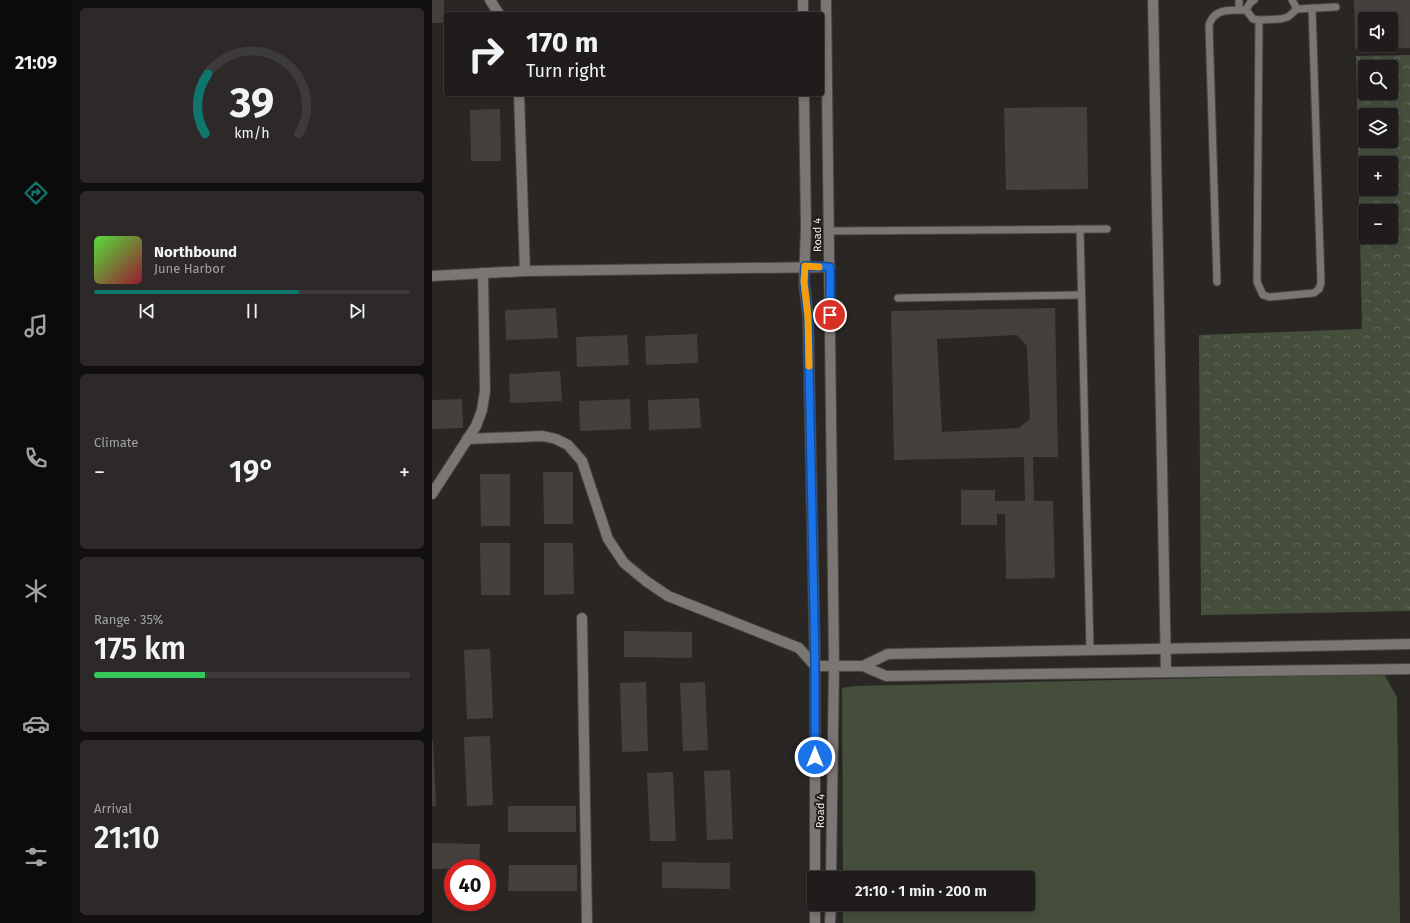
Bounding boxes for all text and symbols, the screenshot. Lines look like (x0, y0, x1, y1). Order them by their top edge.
map controls (1358, 12, 1398, 244)
button: sound (1358, 12, 1398, 52)
text: 170 m (526, 26, 598, 59)
icon: right (460, 28, 512, 80)
text: 21:09 (15, 52, 57, 74)
text: Turn right (526, 60, 606, 82)
button: search (1358, 60, 1398, 100)
text: 39 (229, 77, 274, 127)
button: layers (1358, 108, 1398, 148)
text: km/h (234, 124, 270, 141)
button: + (1358, 156, 1398, 196)
icon: directions (22, 179, 50, 207)
button: − (1358, 204, 1398, 244)
street label: Road 4 (811, 218, 824, 252)
text: Northbound (154, 243, 237, 261)
text: June Harbor (154, 261, 225, 276)
pin (813, 298, 847, 332)
icon: previous (136, 300, 158, 322)
icon: pause (241, 300, 263, 322)
icon: next (346, 300, 368, 322)
icon: arrive (819, 304, 841, 326)
icon: music (22, 312, 50, 340)
text: Climate (94, 435, 138, 450)
icon: phone (22, 444, 50, 472)
text: 19° (229, 454, 275, 490)
text: − (94, 459, 105, 486)
text: + (399, 459, 410, 486)
icon: climate (22, 577, 50, 605)
text: Range · 35% (94, 612, 164, 627)
text: 175 km (94, 631, 186, 667)
icon: car (22, 710, 50, 738)
position arrow (794, 736, 836, 778)
street label: Road 4 (814, 794, 827, 828)
text: Arrival (94, 801, 132, 816)
text: 21:10 (94, 820, 160, 856)
icon: filters (22, 843, 50, 871)
speed limit sign: 40 (444, 859, 496, 911)
text: 21:10 · 1 min · 200 m (855, 882, 987, 900)

